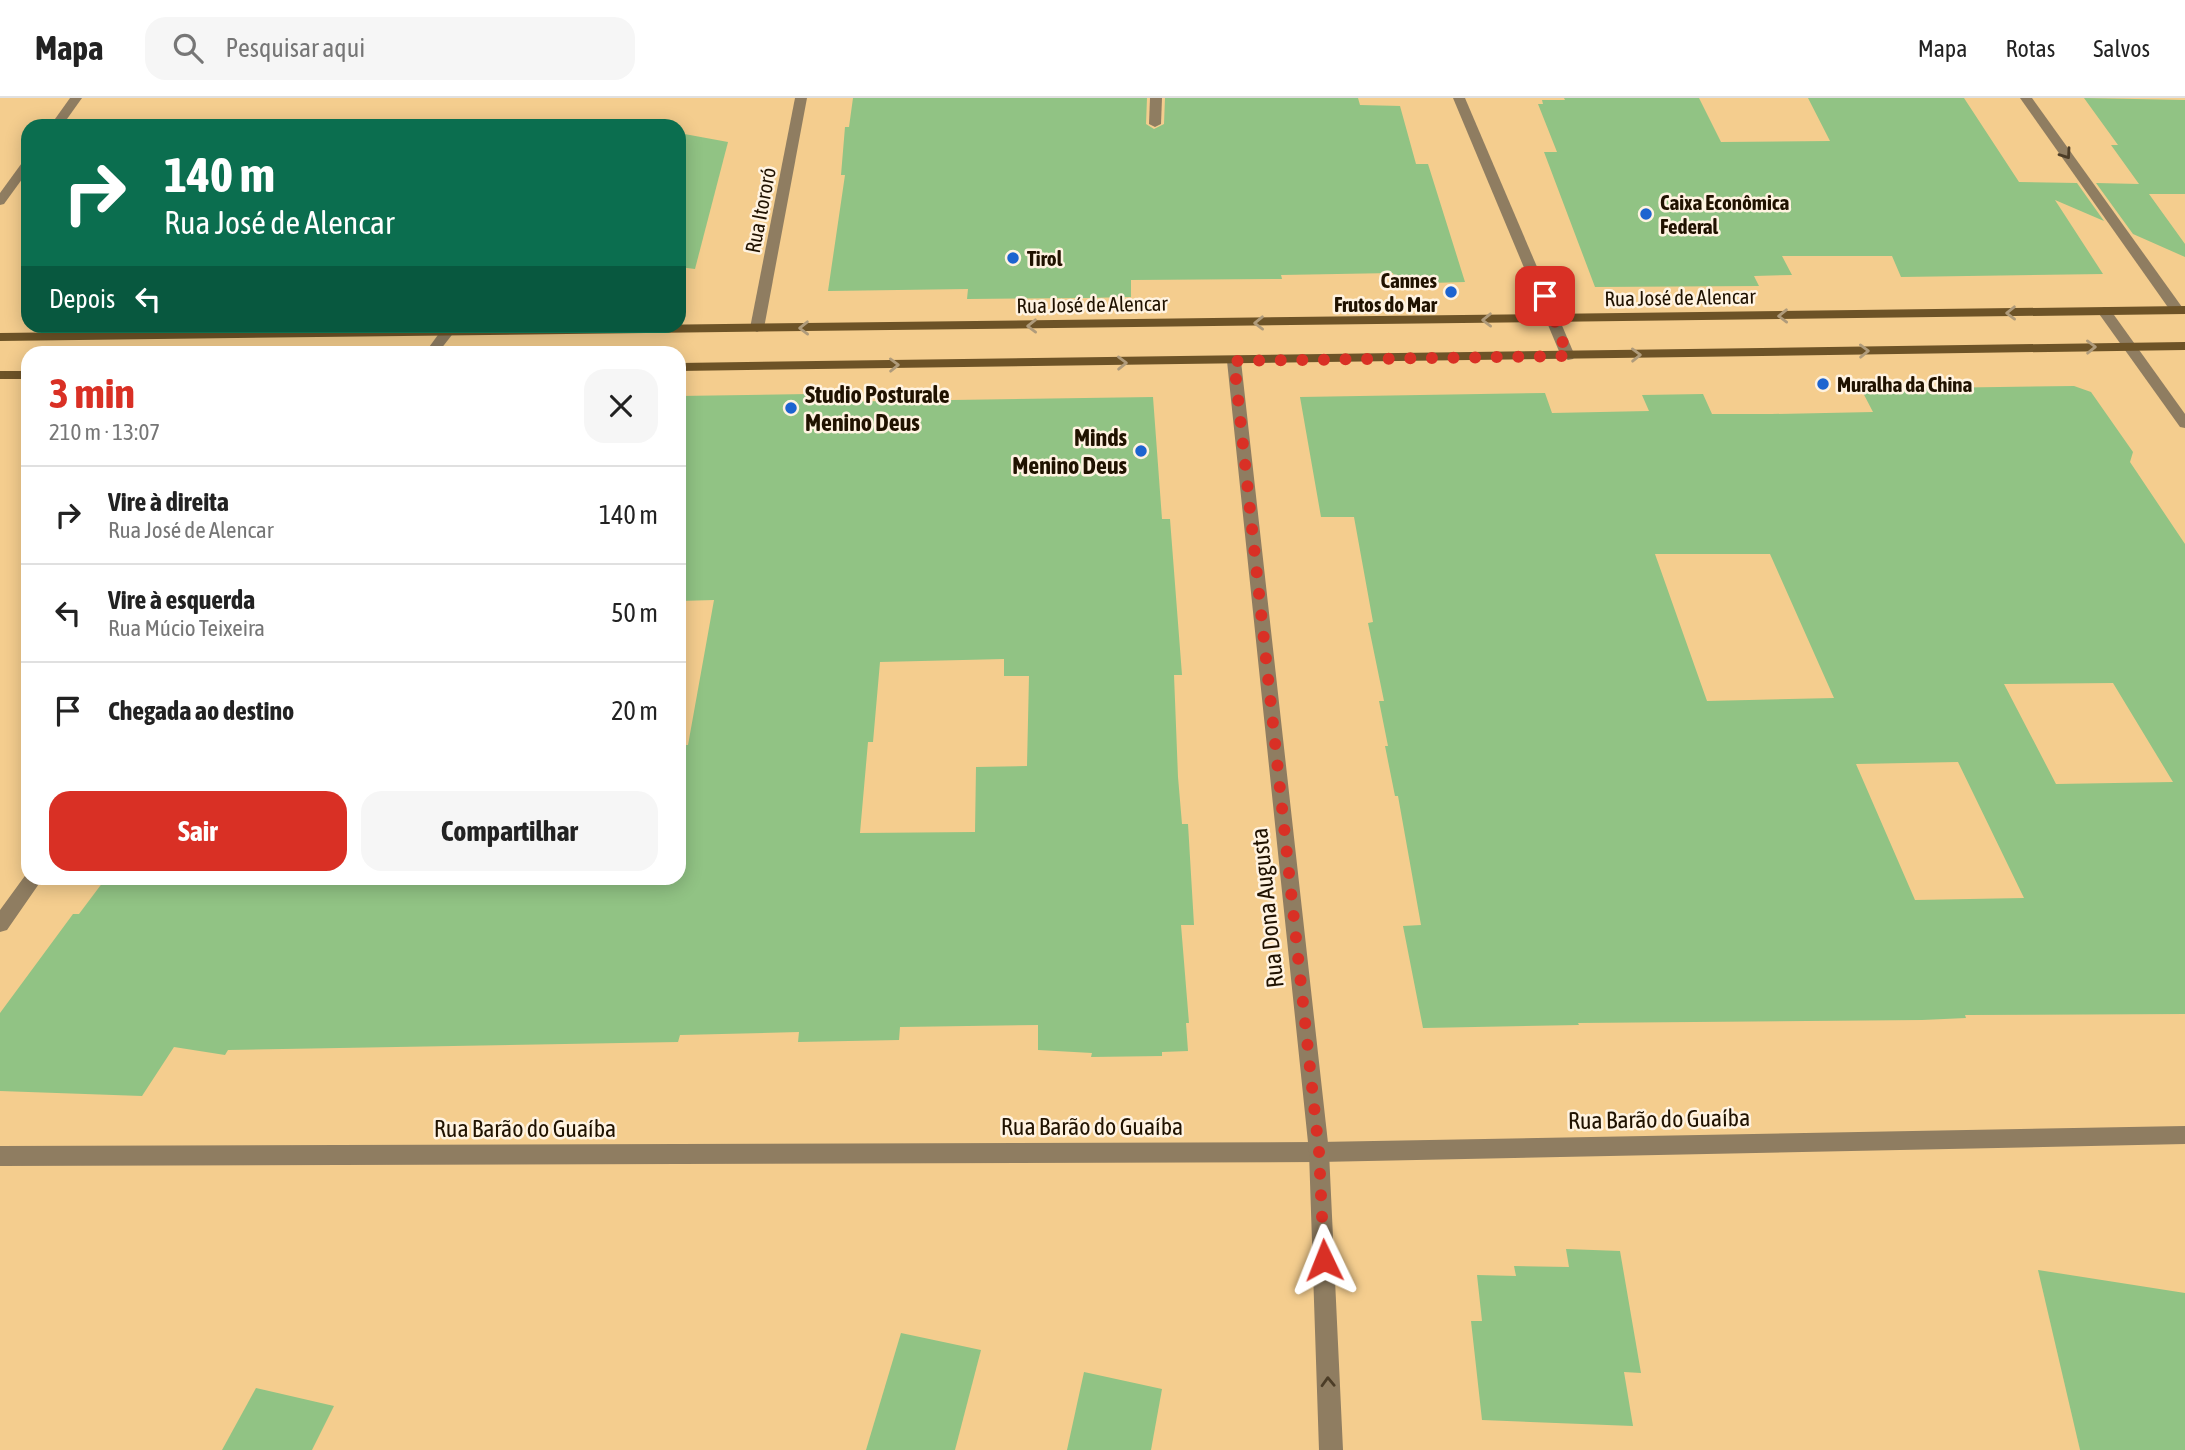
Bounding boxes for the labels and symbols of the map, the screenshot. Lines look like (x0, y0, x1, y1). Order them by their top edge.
one-way arrow (2057, 146, 2070, 159)
street label: Rua Itororó (740, 165, 780, 255)
place label: Caixa Econômica Federal (1660, 190, 1790, 238)
marker: Caixa Econômica Federal (1638, 206, 1654, 222)
place label: Tirol (1027, 246, 1063, 270)
marker: Tirol (1005, 250, 1021, 266)
pin (1515, 266, 1575, 326)
place label: Cannes Frutos do Mar (1334, 268, 1438, 316)
marker: Cannes Frutos do Mar (1443, 284, 1459, 300)
street label: Rua José de Alencar (1604, 284, 1757, 310)
street label: Rua José de Alencar (1016, 291, 1169, 317)
one-way arrow (2005, 305, 2016, 320)
one-way arrow (1778, 308, 1788, 324)
one-way arrow (1481, 313, 1492, 328)
one-way arrow (1253, 315, 1264, 331)
one-way arrow (1026, 318, 1037, 333)
one-way arrow (798, 320, 809, 336)
one-way arrow (2086, 339, 2097, 355)
one-way arrow (1859, 343, 1870, 359)
one-way arrow (1632, 347, 1642, 363)
one-way arrow (1116, 355, 1127, 370)
one-way arrow (889, 357, 900, 373)
place label: Muralha da China (1837, 372, 1972, 396)
marker: Muralha da China (1815, 376, 1831, 392)
place label: Studio Posturale Menino Deus (805, 381, 950, 436)
marker: Studio Posturale Menino Deus (783, 400, 799, 416)
place label: Minds Menino Deus (1012, 424, 1128, 479)
marker: Minds Menino Deus (1133, 443, 1149, 459)
street label: Rua Dona Augusta (1245, 827, 1289, 989)
street label: Rua Barão do Guaíba (1568, 1104, 1750, 1134)
street label: Rua Barão do Guaíba (1001, 1113, 1183, 1140)
street label: Rua Barão do Guaíba (434, 1115, 616, 1142)
position arrow (1287, 1223, 1361, 1297)
one-way arrow (1321, 1376, 1336, 1387)

